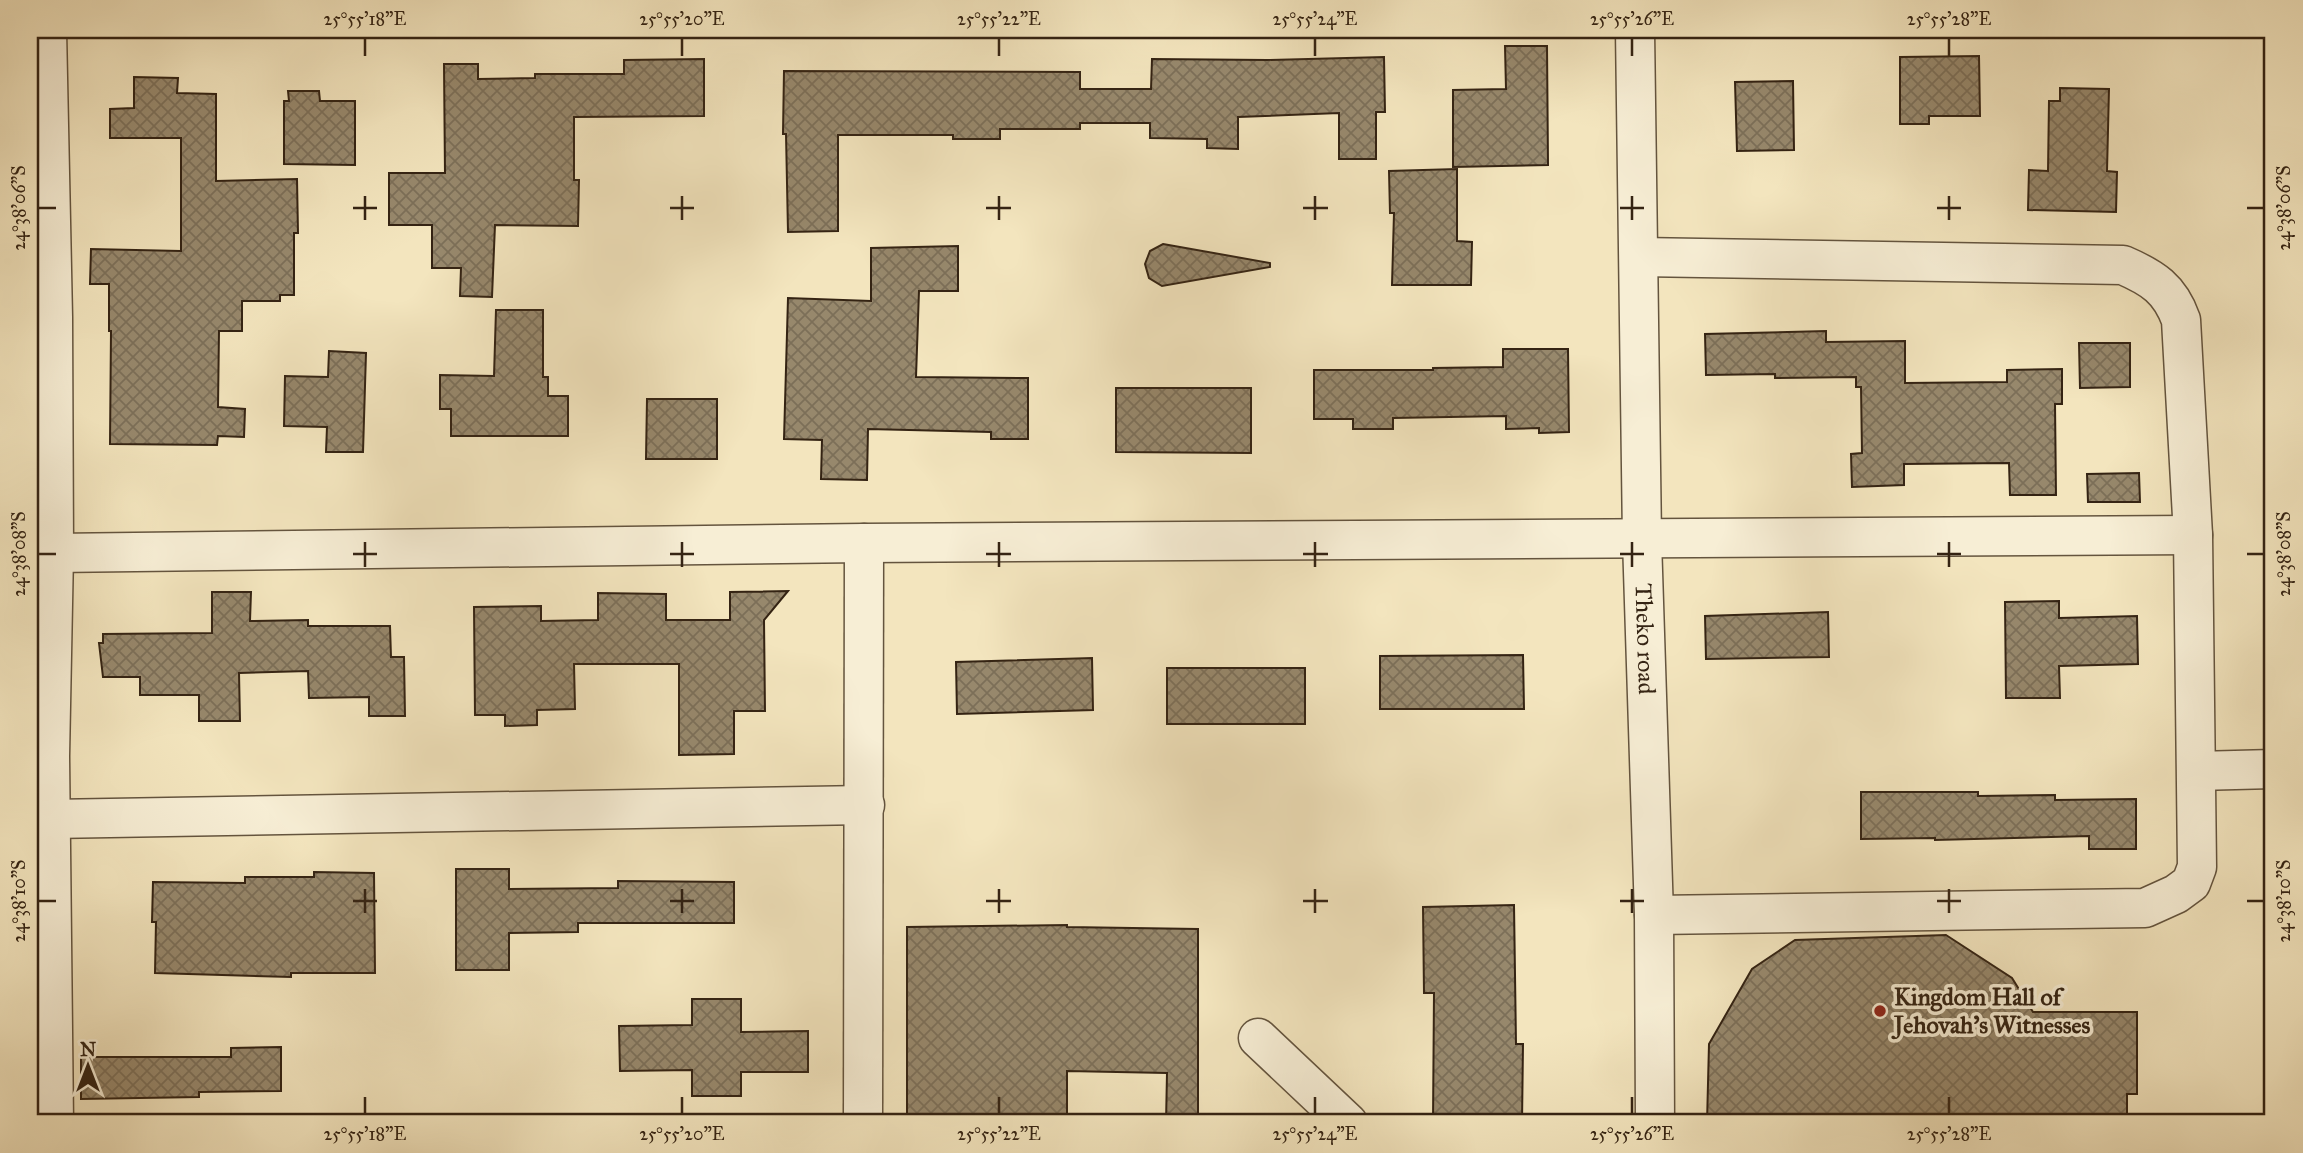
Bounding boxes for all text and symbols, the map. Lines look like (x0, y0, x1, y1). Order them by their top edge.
text: 25°55'18"E (324, 8, 407, 30)
text: 25°55'20"E (639, 8, 725, 30)
text: 25°55'22"E (957, 8, 1041, 30)
text: 25°55'24"E (1272, 8, 1358, 30)
text: 25°55'26"E (1590, 8, 1674, 30)
text: 25°55'28"E (1907, 8, 1991, 30)
text: 24°38'06"S (8, 165, 30, 251)
text: 24°38'06"S (2273, 165, 2295, 251)
text: 24°38'08"S (8, 511, 30, 597)
text: 24°38'08"S (2273, 511, 2295, 597)
street label: Theko road (1628, 583, 1662, 695)
text: 24°38'10"S (8, 860, 30, 942)
text: 24°38'10"S (2273, 860, 2295, 942)
place label: Kingdom Hall of Jehovah's Witnesses (1891, 982, 2090, 1040)
marker: Kingdom Hall of Jehovah's Witnesses (1872, 1003, 1888, 1019)
north arrow (52, 1030, 122, 1100)
text: N (80, 1038, 96, 1061)
text: 25°55'18"E (324, 1123, 407, 1145)
text: 25°55'20"E (639, 1123, 725, 1145)
text: 25°55'22"E (957, 1123, 1041, 1145)
text: 25°55'24"E (1272, 1123, 1358, 1145)
text: 25°55'26"E (1590, 1123, 1674, 1145)
text: 25°55'28"E (1907, 1123, 1991, 1145)

